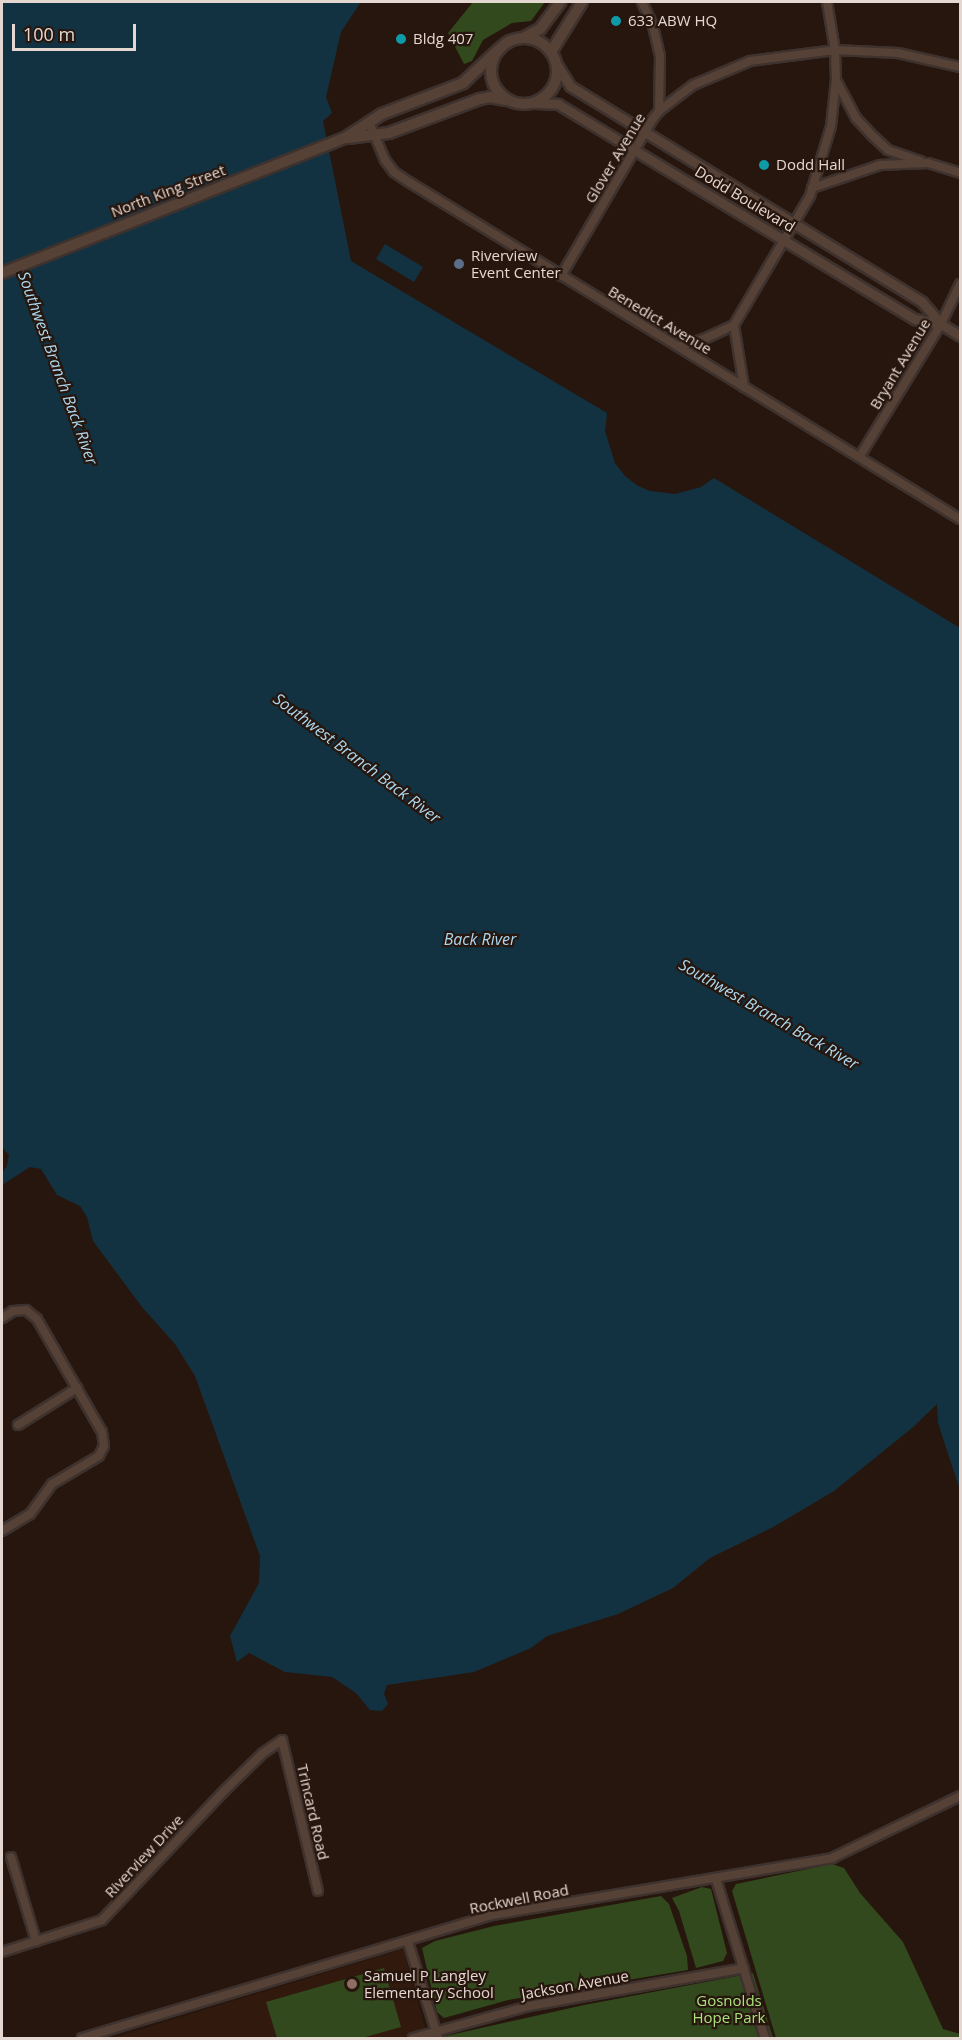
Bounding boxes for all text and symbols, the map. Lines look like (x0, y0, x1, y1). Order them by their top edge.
scale bar (15, 12, 140, 50)
place label: 633 ABW HQ (628, 12, 717, 30)
marker: 633 ABW HQ (609, 14, 623, 28)
text: 100 m (23, 22, 75, 46)
place label: Bldg 407 (413, 30, 473, 48)
marker: Bldg 407 (394, 32, 408, 46)
street label: Glover Avenue (581, 110, 649, 206)
place label: Dodd Hall (776, 156, 845, 174)
marker: Dodd Hall (757, 158, 771, 172)
street label: North King Street (108, 161, 228, 221)
street label: Dodd Boulevard (692, 162, 798, 236)
place label: Riverview Event Center (471, 246, 561, 281)
marker: Riverview Event Center (452, 257, 466, 271)
water label: Southwest Branch Back River (14, 269, 102, 467)
street label: Benedict Avenue (605, 282, 715, 358)
street label: Bryant Avenue (866, 316, 934, 412)
water label: Southwest Branch Back River (270, 689, 444, 827)
water label: Back River (444, 929, 516, 949)
water label: Southwest Branch Back River (676, 955, 862, 1073)
street label: Trincard Road (293, 1762, 333, 1862)
street label: Riverview Drive (101, 1811, 187, 1901)
street label: Rockwell Road (468, 1881, 570, 1917)
place label: Samuel P Langley Elementary School (364, 1966, 494, 2001)
street label: Jackson Avenue (520, 1967, 630, 2003)
marker: Samuel P Langley Elementary School (345, 1977, 359, 1991)
park label: Gosnolds Hope Park (693, 1991, 765, 2026)

